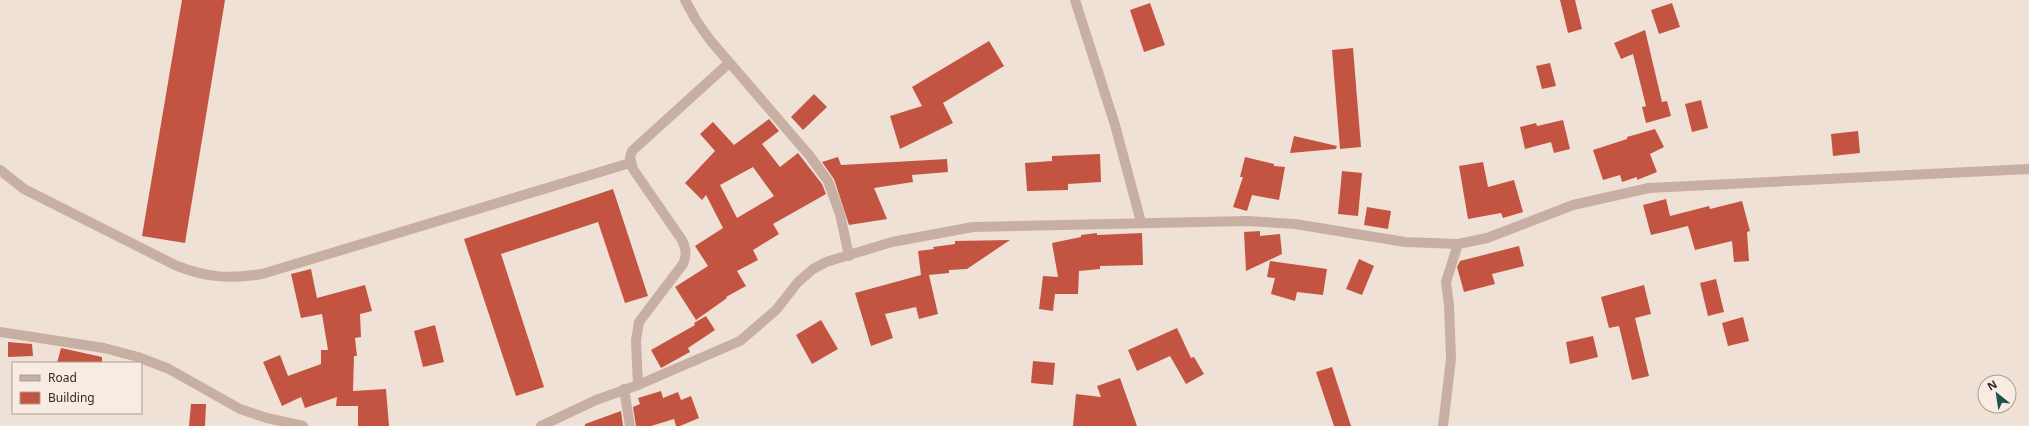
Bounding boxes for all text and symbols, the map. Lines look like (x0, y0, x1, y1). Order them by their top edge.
legend (12, 362, 142, 414)
text: Road (48, 369, 77, 386)
north arrow (1977, 374, 2017, 414)
text: N (1984, 376, 1999, 394)
text: Building (48, 389, 95, 406)

